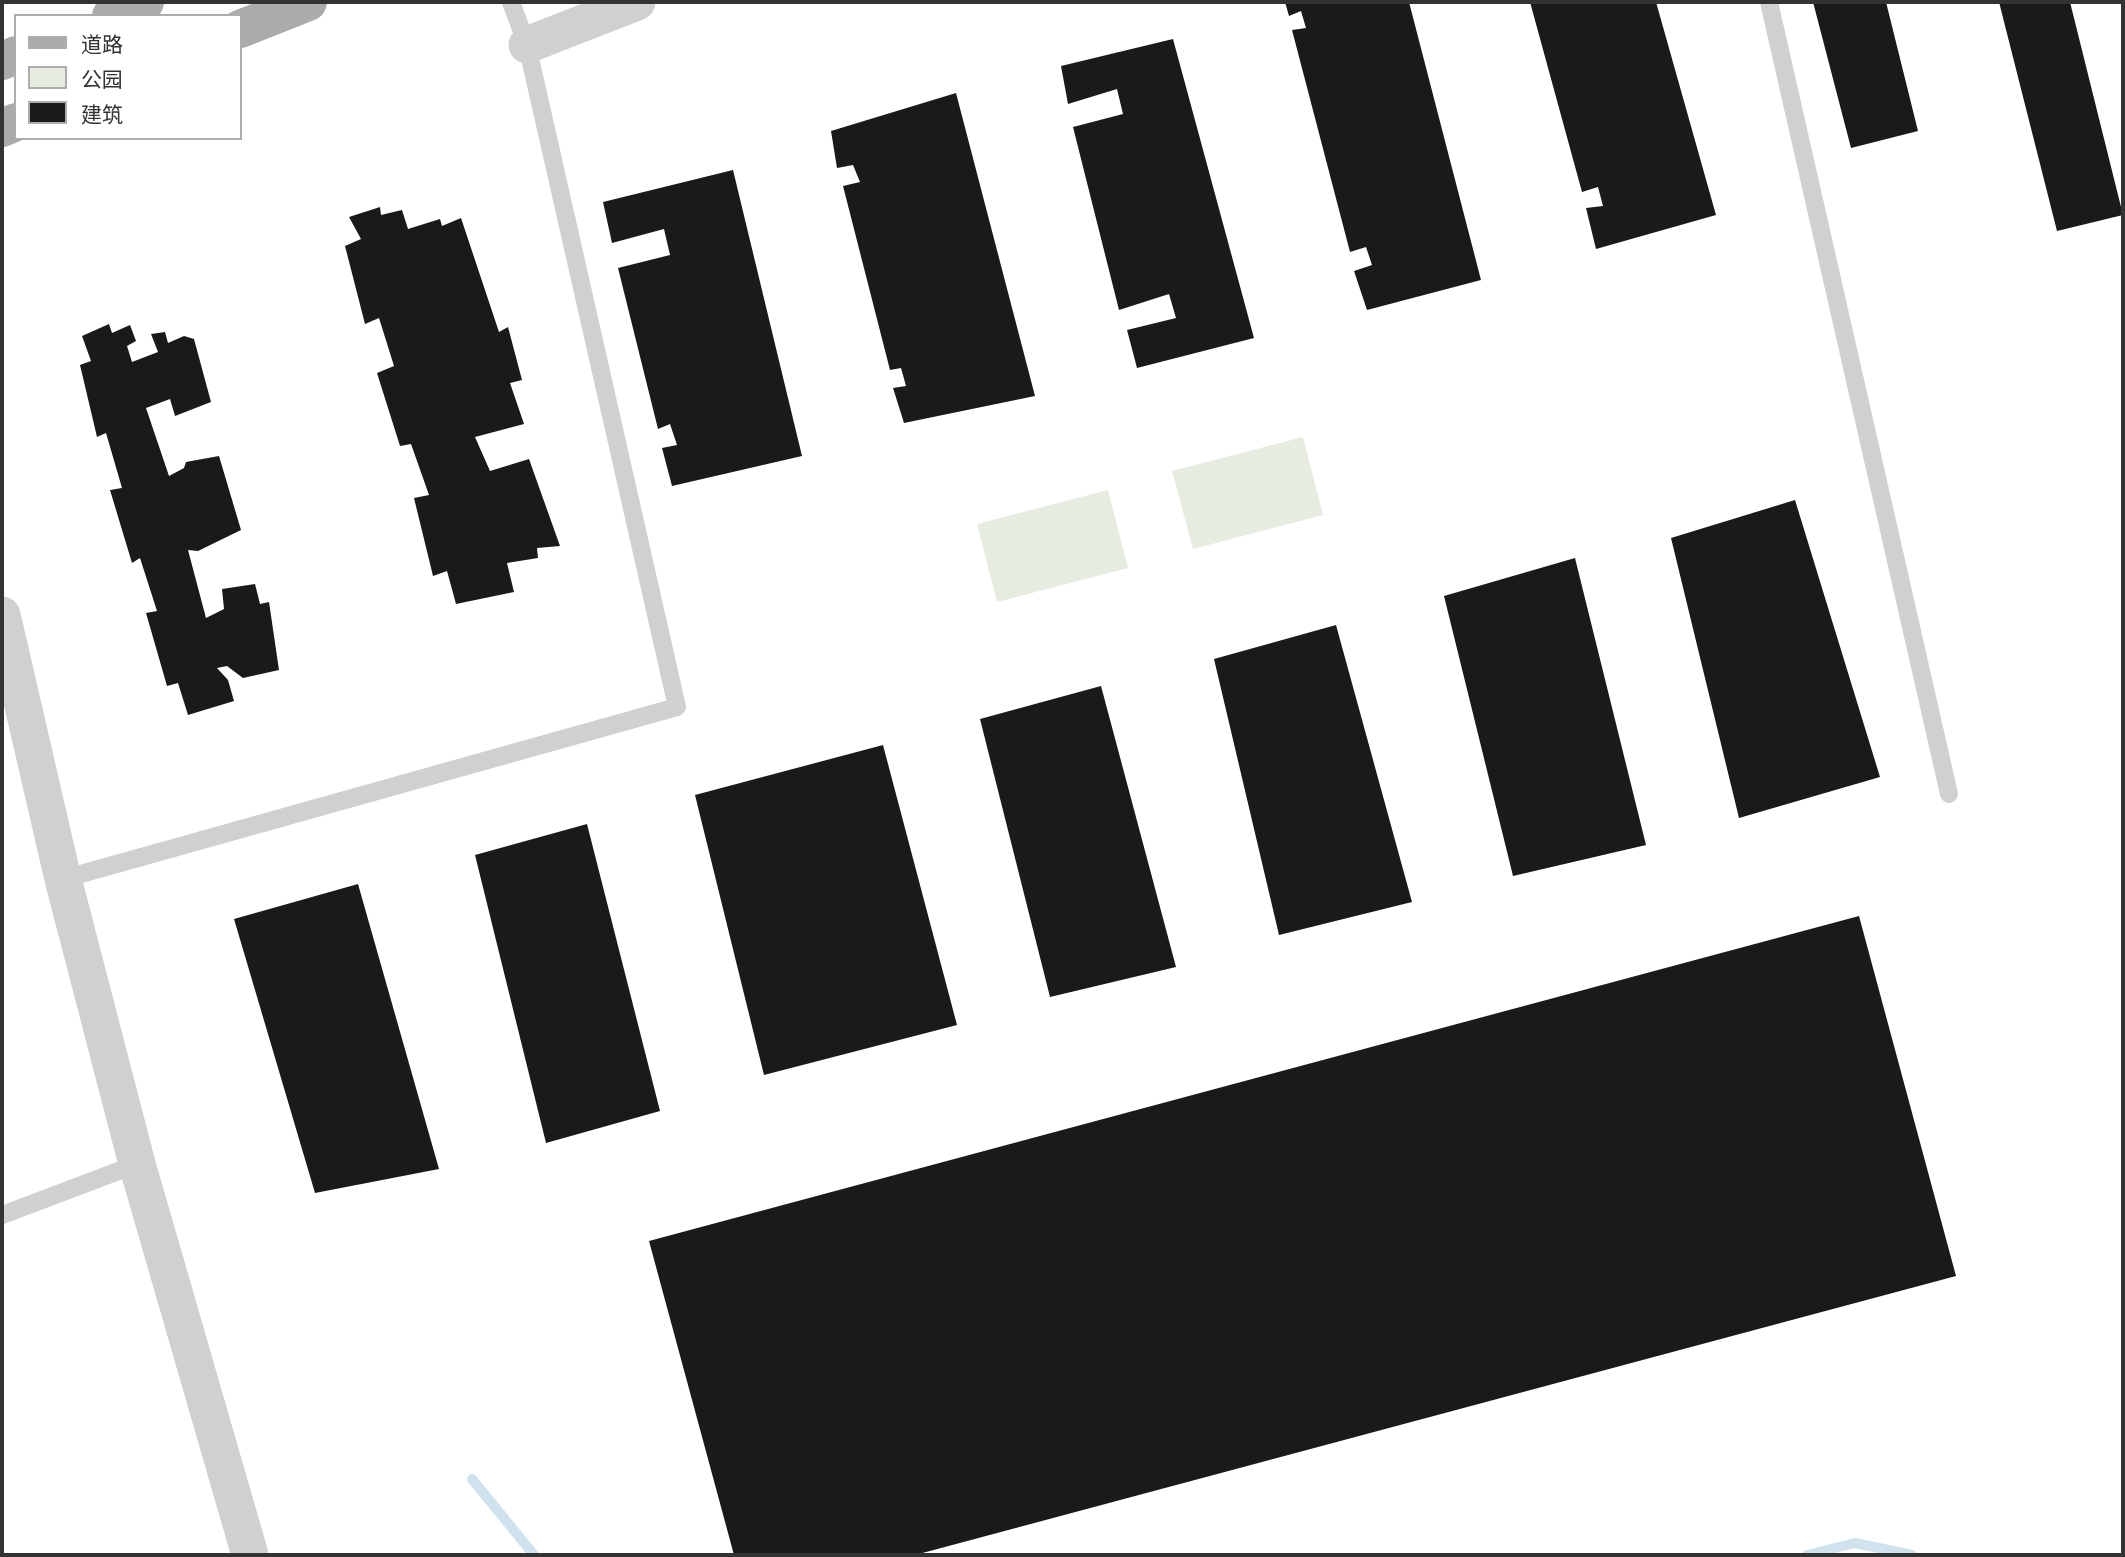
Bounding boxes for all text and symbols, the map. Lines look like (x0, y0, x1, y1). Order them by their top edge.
legend (14, 14, 242, 140)
text: 道路 (81, 33, 123, 58)
text: 公园 (81, 68, 123, 93)
text: 建筑 (81, 103, 123, 128)

